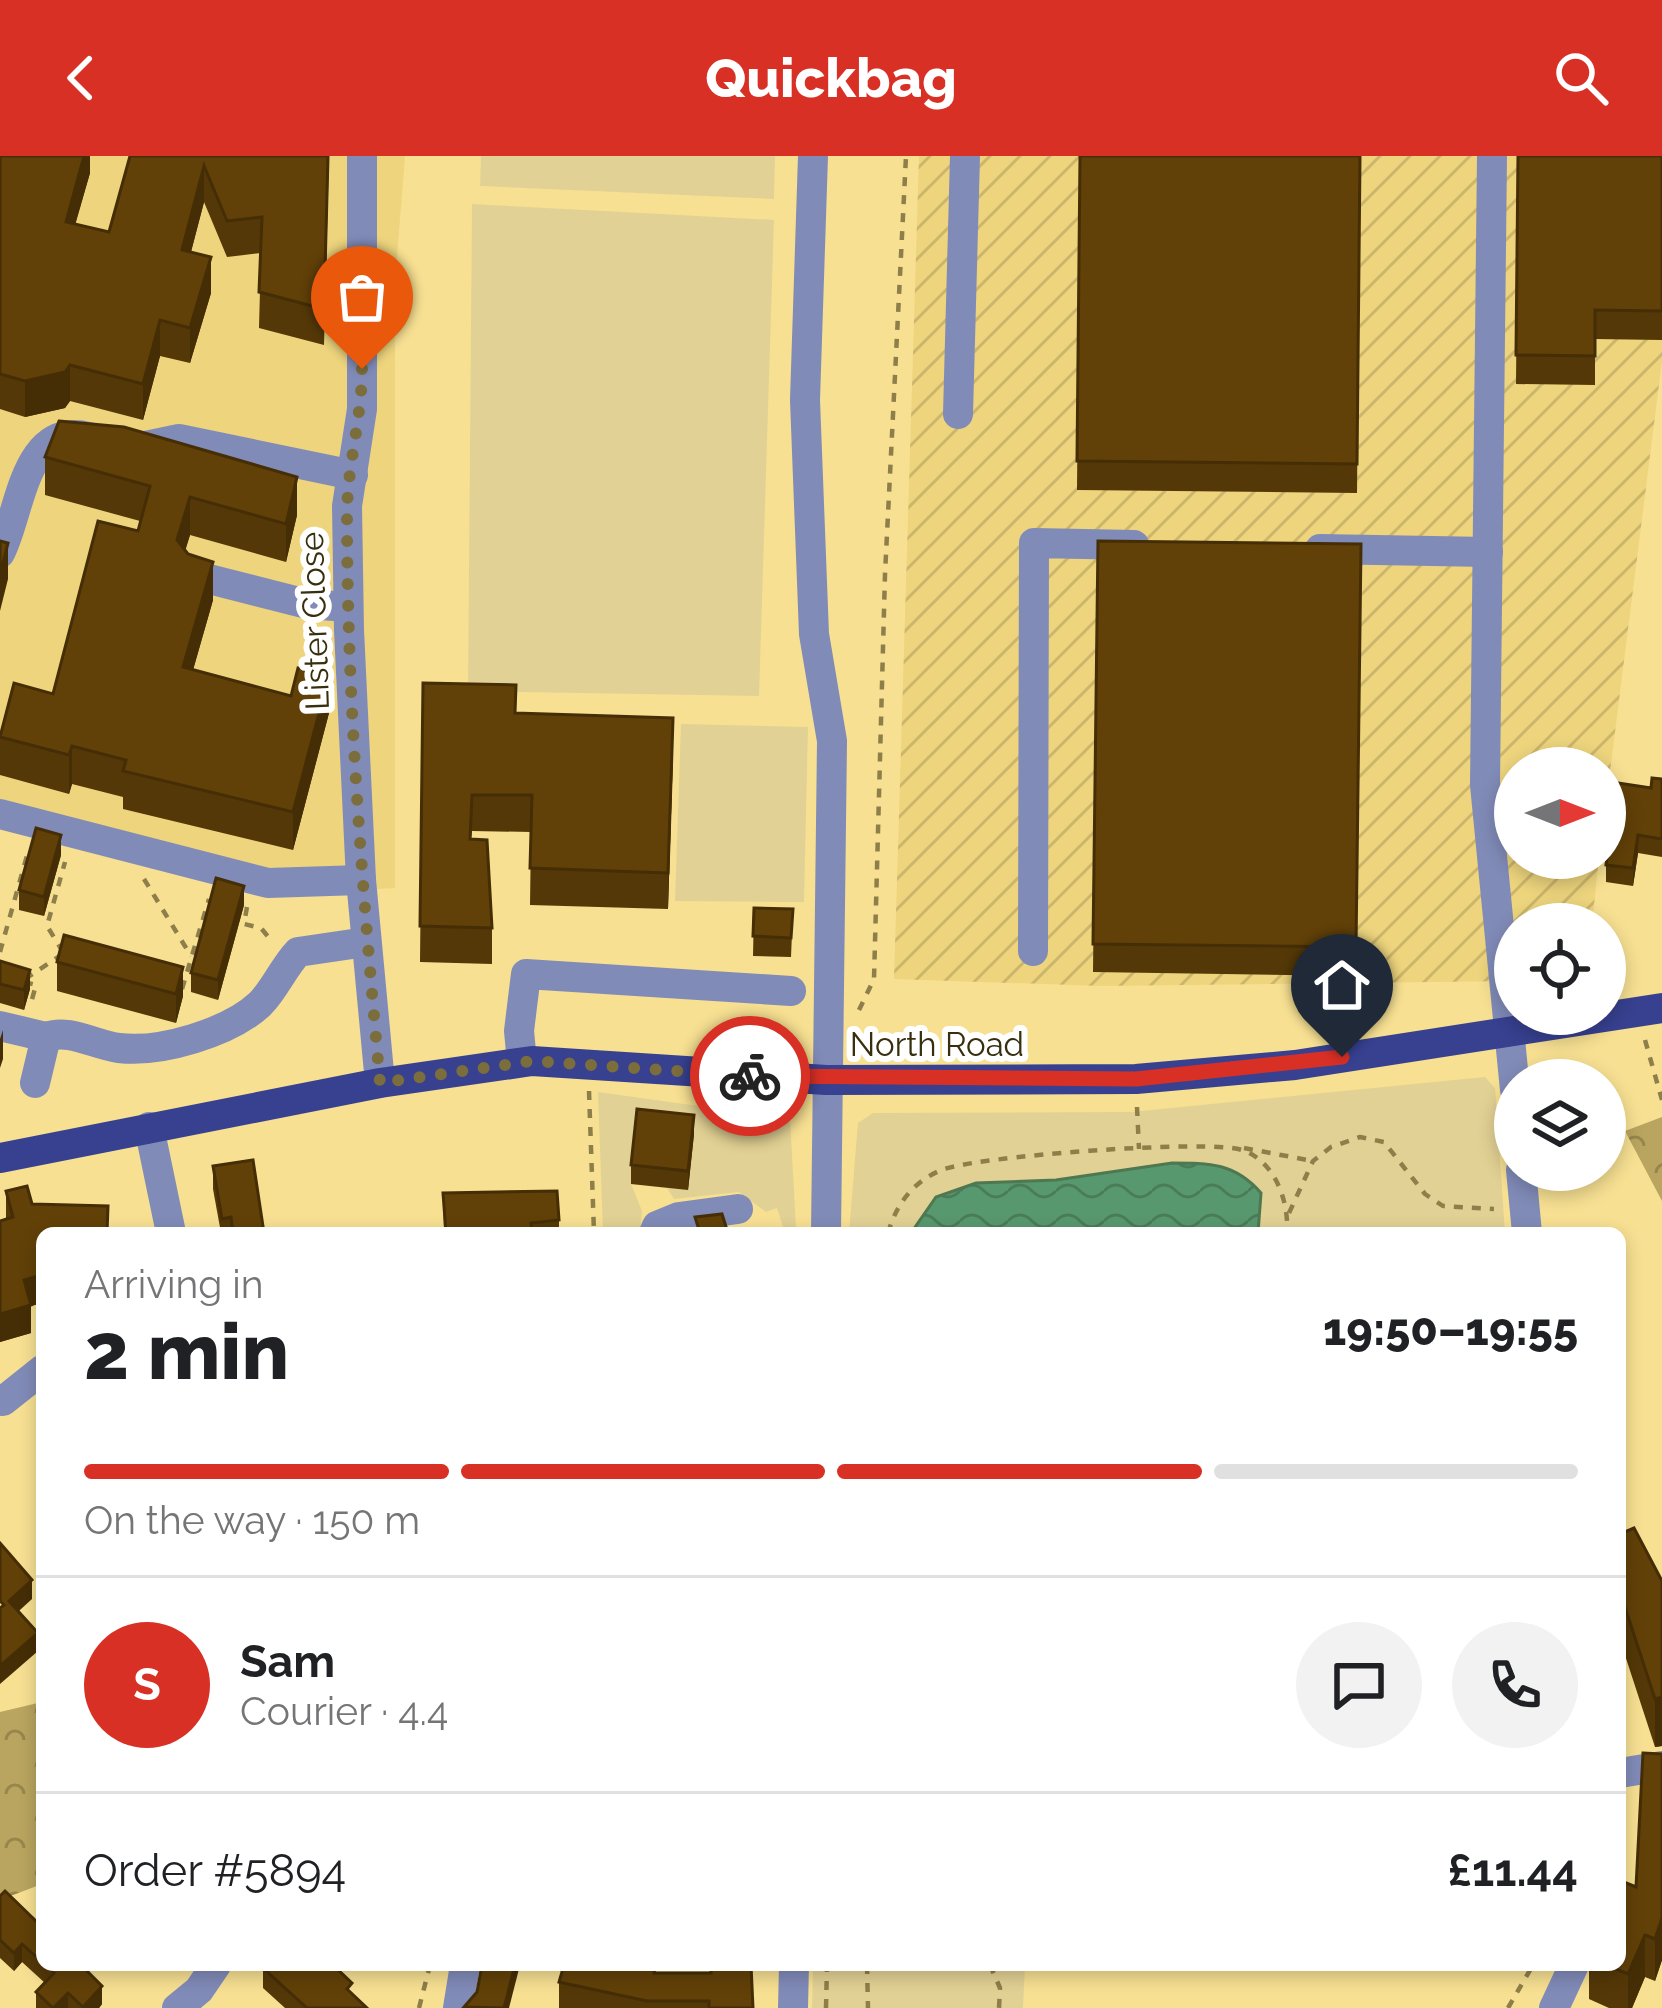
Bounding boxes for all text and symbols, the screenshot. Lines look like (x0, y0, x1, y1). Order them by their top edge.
icon: back (48, 45, 114, 111)
icon: search (1548, 45, 1614, 111)
text: Quickbag (705, 46, 957, 110)
pin (311, 246, 413, 369)
icon: bag (329, 264, 395, 330)
street label: Lister Close (292, 531, 337, 711)
north arrow (1494, 747, 1626, 879)
map controls (1494, 747, 1626, 1191)
button: locate (1494, 903, 1626, 1035)
pin (1291, 934, 1393, 1057)
icon: home (1309, 952, 1375, 1018)
courier (690, 1016, 810, 1136)
street label: North Road (850, 1025, 1024, 1064)
icon: bike (717, 1043, 783, 1109)
button: layers (1494, 1059, 1626, 1191)
text: Arriving in (84, 1261, 264, 1307)
text: 19:50–19:55 (1323, 1303, 1578, 1356)
text: 2 min (84, 1306, 289, 1397)
text: On the way · 150 m (84, 1497, 420, 1543)
button: chat (1296, 1622, 1422, 1748)
button: phone (1452, 1622, 1578, 1748)
text: Sam (240, 1635, 335, 1688)
text: S (133, 1658, 161, 1711)
text: Courier · 4.4 (240, 1688, 448, 1734)
text: Order #5894 (84, 1844, 346, 1897)
text: £11.44 (1447, 1844, 1578, 1897)

